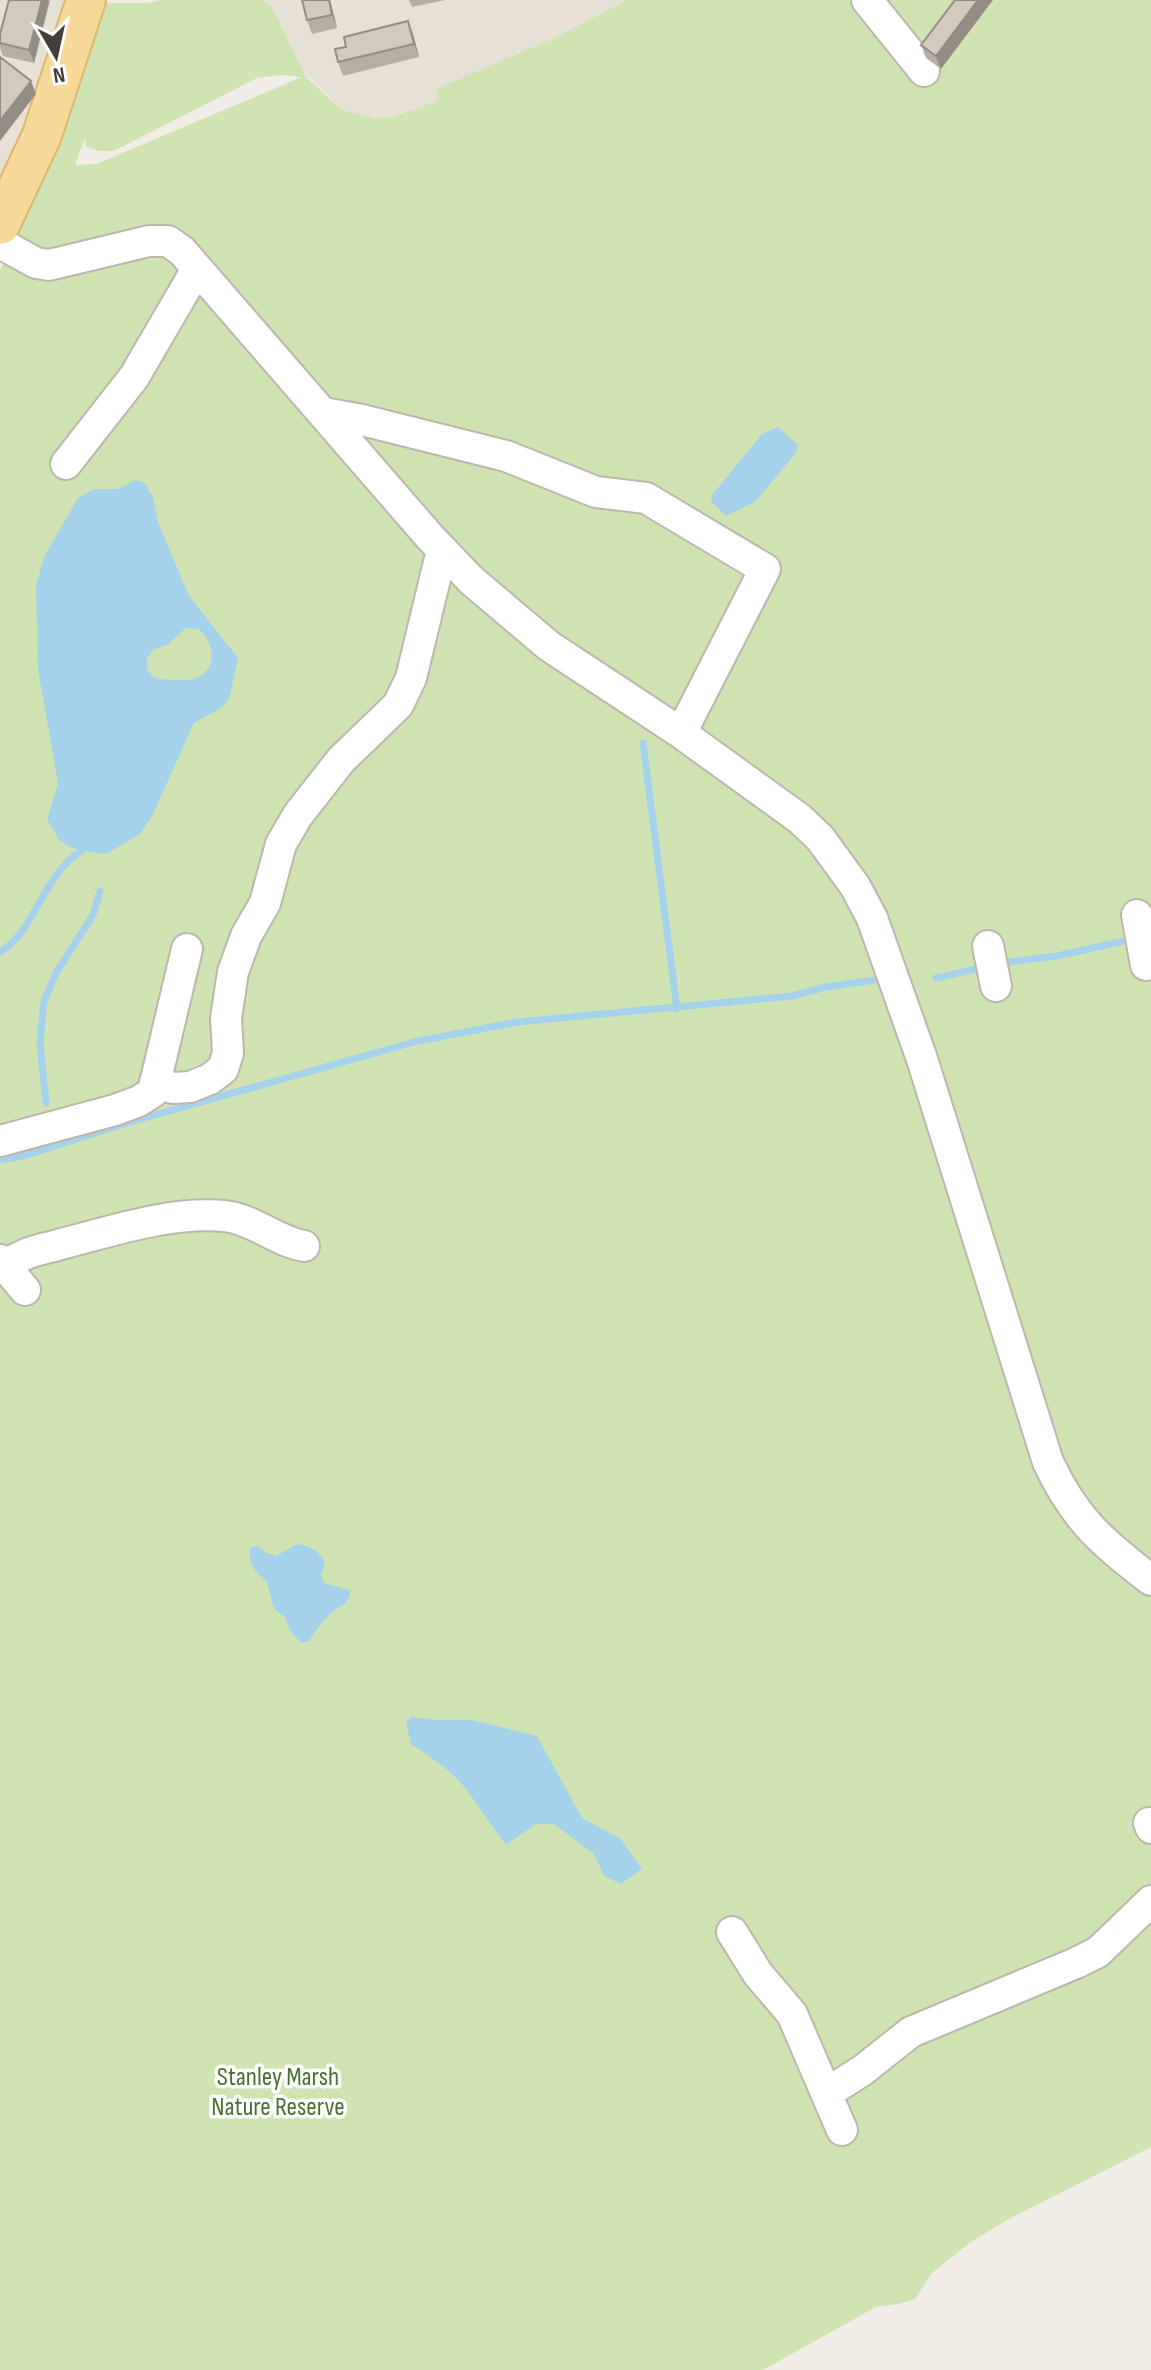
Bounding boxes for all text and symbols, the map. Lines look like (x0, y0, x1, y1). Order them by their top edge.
north arrow (16, 16, 96, 96)
text: N (51, 60, 67, 89)
park label: Stanley Marsh Nature Reserve (211, 2062, 345, 2123)

